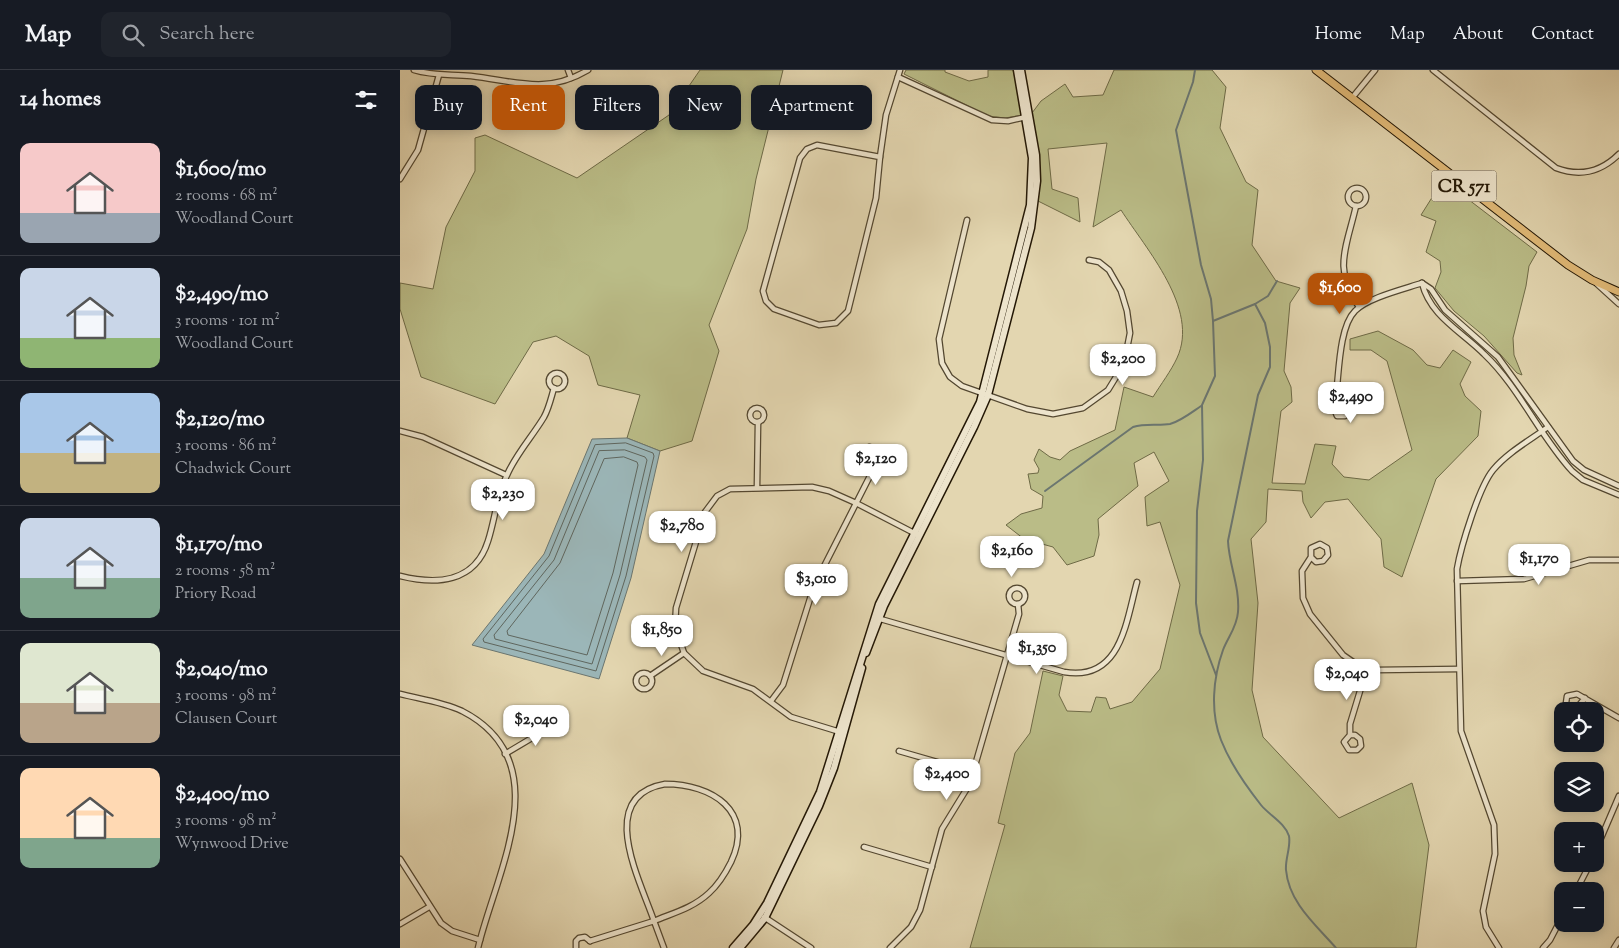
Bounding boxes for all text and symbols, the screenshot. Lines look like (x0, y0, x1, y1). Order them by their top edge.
search box (101, 12, 451, 57)
text: Map (25, 18, 71, 52)
icon: search (119, 21, 147, 49)
text: Search here (159, 21, 255, 48)
text: Home (1315, 22, 1362, 48)
text: Map (1390, 22, 1425, 48)
text: About (1453, 22, 1503, 48)
text: Contact (1531, 22, 1594, 48)
text: 14 homes (20, 85, 101, 115)
chip: Buy (415, 85, 482, 130)
chip: Rent (492, 85, 565, 130)
chip: Filters (575, 85, 659, 130)
chip: New (669, 85, 741, 130)
chip: Apartment (751, 85, 872, 130)
icon: filters (352, 86, 380, 114)
text: $1,600/mo (175, 155, 266, 185)
icon: home (60, 163, 120, 223)
road number: CR 571 (1432, 170, 1496, 202)
text: 2 rooms · 68 m² (175, 185, 278, 208)
text: Woodland Court (175, 208, 293, 231)
pin: $1,600 (1299, 272, 1381, 315)
text: $1,600 (1319, 277, 1361, 300)
text: $2,490/mo (175, 280, 269, 310)
icon: home (60, 288, 120, 348)
text: 3 rooms · 101 m² (175, 310, 280, 333)
text: Woodland Court (175, 333, 293, 356)
pin: $2,200 (1082, 344, 1164, 386)
text: $2,200 (1101, 348, 1145, 371)
pin: $2,490 (1310, 382, 1392, 424)
text: $2,490 (1329, 386, 1373, 409)
text: $2,120/mo (175, 405, 265, 435)
icon: home (60, 413, 120, 473)
text: 3 rooms · 86 m² (175, 435, 277, 458)
pin: $2,120 (835, 444, 917, 486)
text: $2,120 (855, 448, 897, 471)
text: Chadwick Court (175, 458, 291, 481)
pin: $2,230 (462, 478, 544, 521)
text: $2,230 (482, 483, 524, 506)
pin: $2,780 (641, 510, 723, 553)
text: $2,780 (660, 515, 704, 538)
text: $1,170/mo (175, 530, 262, 560)
pin: $2,160 (971, 536, 1053, 578)
icon: home (60, 538, 120, 598)
text: $2,160 (991, 540, 1033, 563)
pin: $1,170 (1498, 544, 1580, 586)
text: $1,170 (1519, 548, 1559, 571)
text: 2 rooms · 58 m² (175, 560, 275, 583)
pin: $3,010 (775, 564, 857, 606)
text: $3,010 (796, 568, 836, 591)
text: Priory Road (175, 583, 256, 606)
pin: $1,850 (621, 614, 703, 657)
text: $1,850 (642, 619, 682, 642)
pin: $1,350 (996, 632, 1078, 675)
text: $1,350 (1018, 637, 1056, 660)
text: $2,040/mo (175, 655, 268, 685)
pin: $2,040 (1306, 658, 1388, 701)
icon: home (60, 663, 120, 723)
text: $2,040 (1325, 663, 1369, 686)
text: 3 rooms · 98 m² (175, 685, 277, 708)
map controls (1554, 702, 1604, 932)
button: locate (1554, 702, 1604, 752)
pin: $2,040 (495, 704, 577, 747)
text: Clausen Court (175, 708, 277, 731)
text: $2,040 (514, 709, 558, 732)
pin: $2,400 (906, 758, 988, 801)
button: layers (1554, 762, 1604, 812)
text: $2,400 (925, 763, 969, 786)
text: $2,400/mo (175, 780, 269, 810)
icon: home (60, 788, 120, 848)
text: 3 rooms · 98 m² (175, 810, 277, 833)
button: + (1554, 822, 1604, 872)
text: Wynwood Drive (175, 833, 289, 856)
button: − (1554, 882, 1604, 932)

